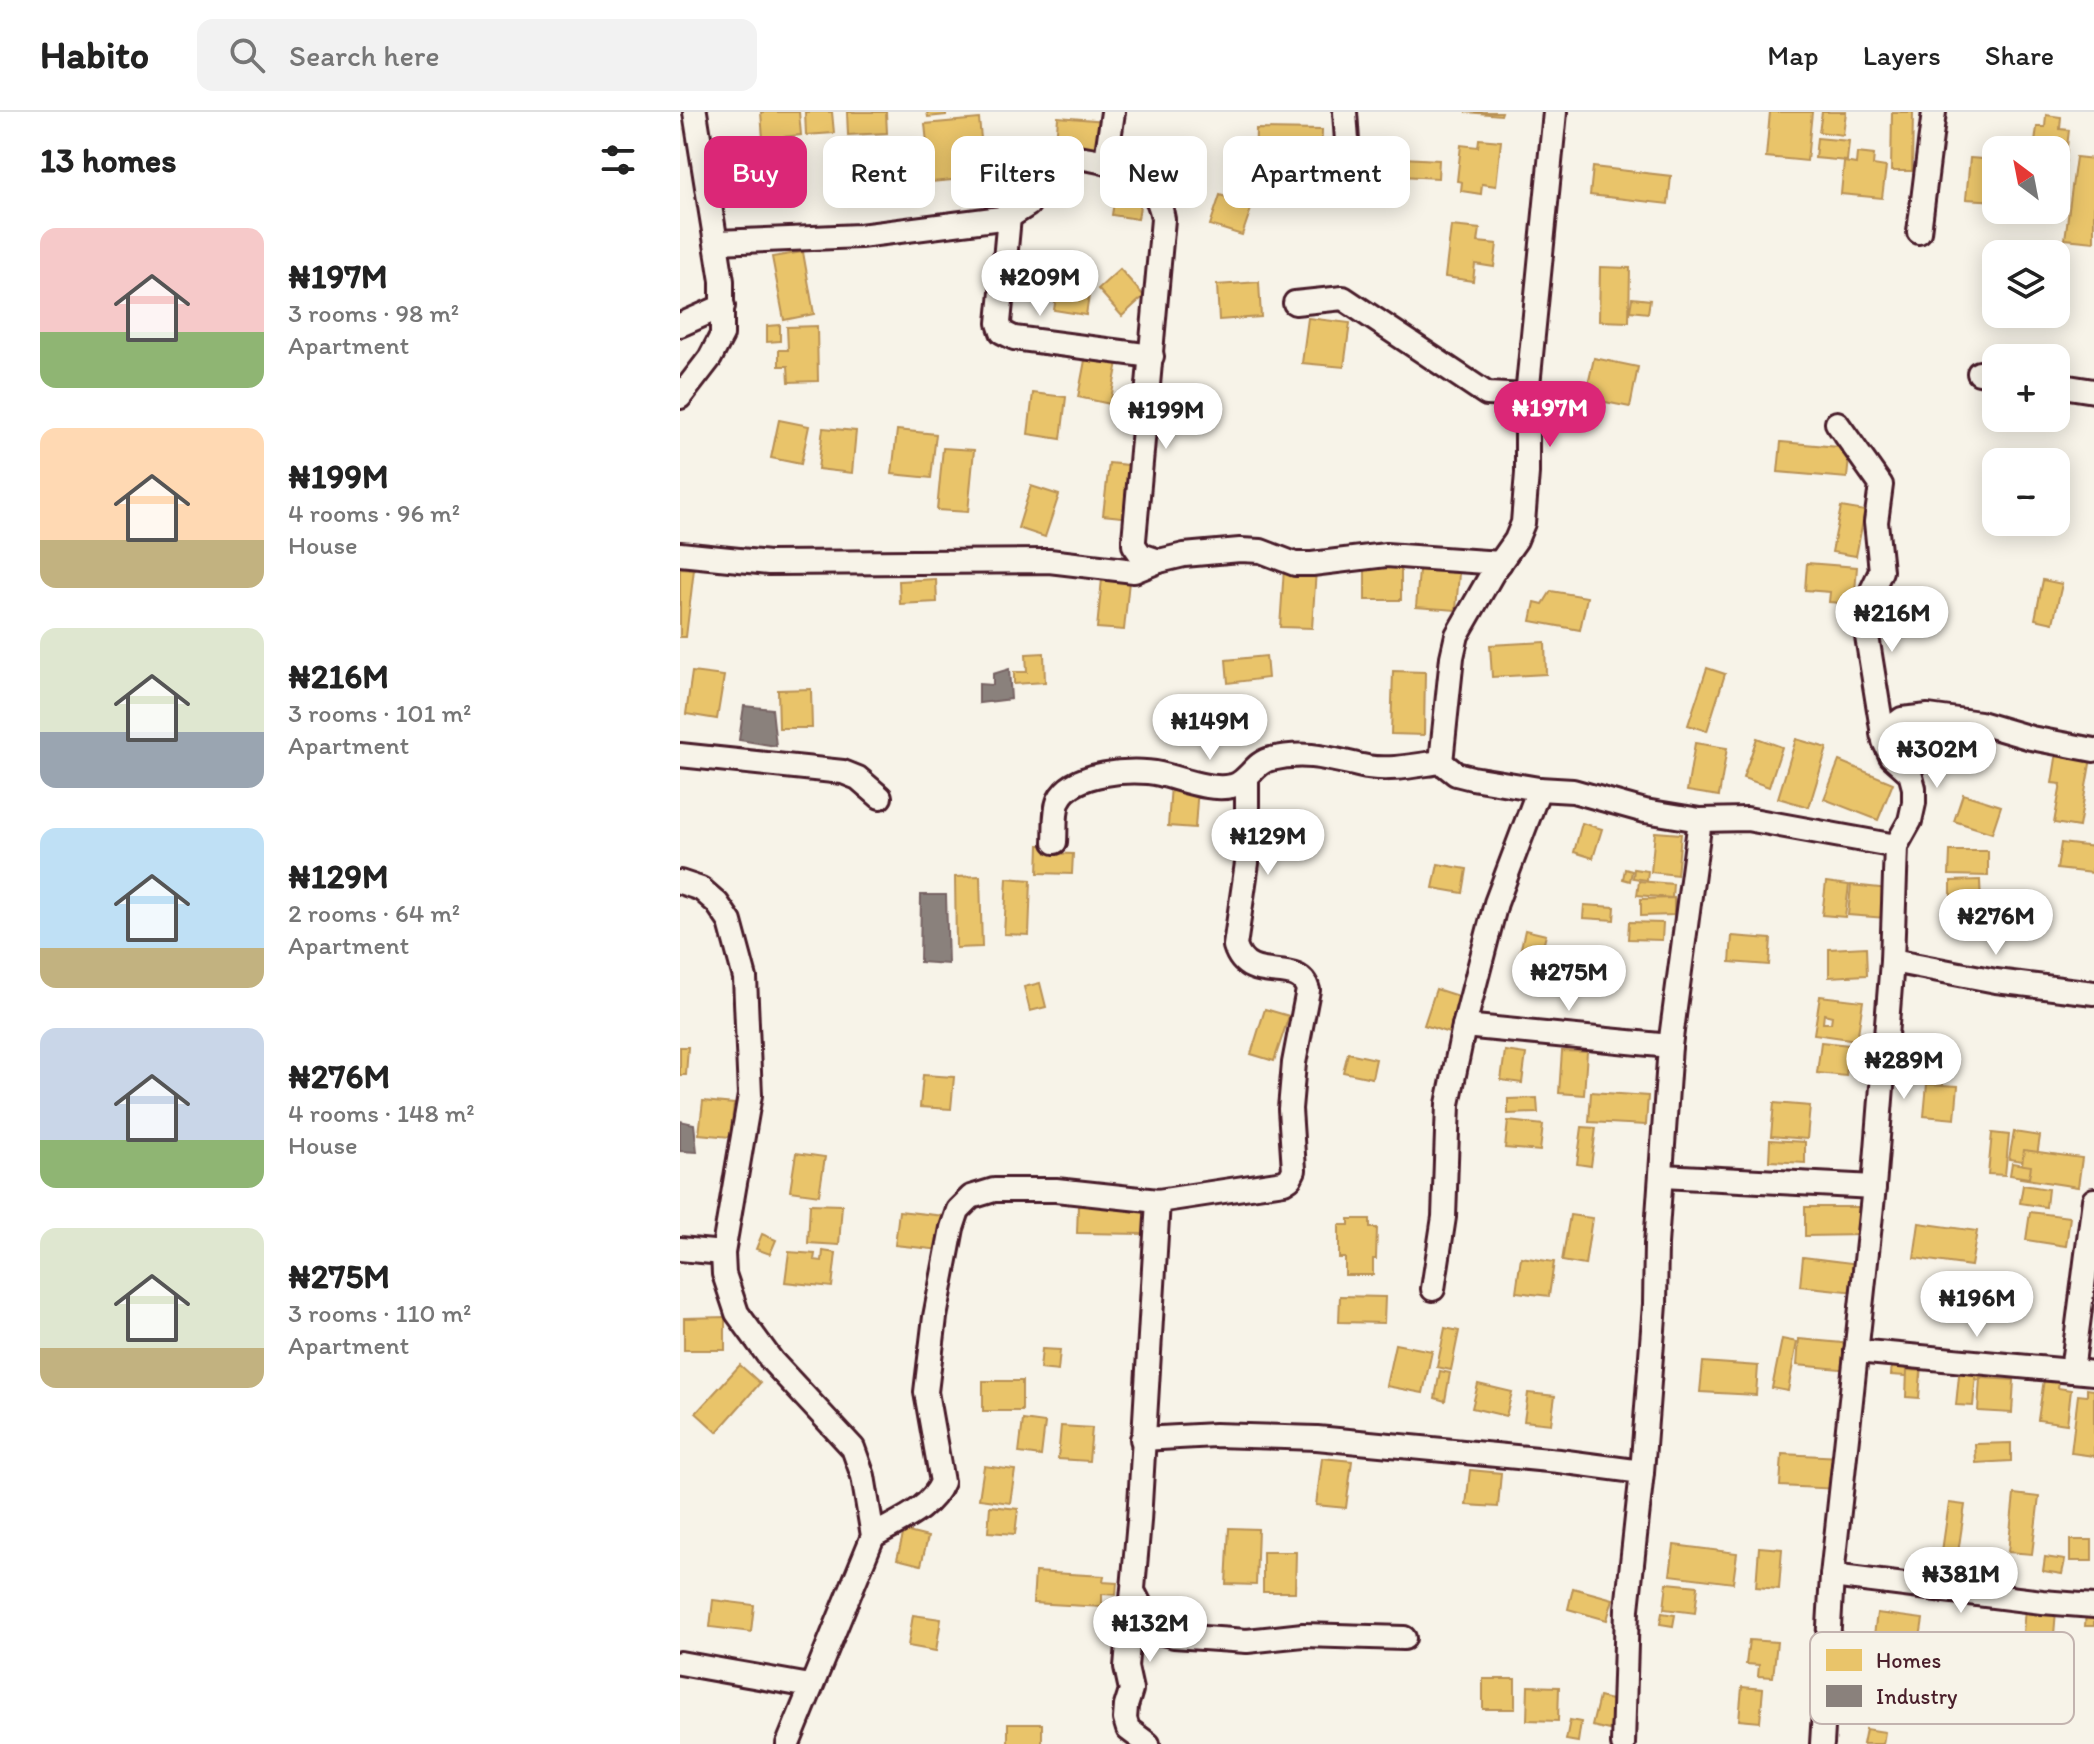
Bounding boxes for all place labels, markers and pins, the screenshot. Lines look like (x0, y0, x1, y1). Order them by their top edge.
pin: ₦209M (984, 250, 1096, 318)
pin: ₦197M (1494, 381, 1606, 449)
pin: ₦199M (1110, 383, 1222, 451)
pin: ₦216M (1836, 586, 1948, 654)
pin: ₦149M (1154, 694, 1266, 762)
pin: ₦302M (1881, 722, 1993, 790)
pin: ₦129M (1212, 809, 1324, 877)
pin: ₦276M (1940, 889, 2052, 957)
pin: ₦275M (1513, 945, 1625, 1013)
pin: ₦289M (1848, 1033, 1960, 1101)
pin: ₦196M (1921, 1271, 2033, 1339)
pin: ₦381M (1905, 1547, 2017, 1615)
pin: ₦132M (1094, 1596, 1206, 1664)

